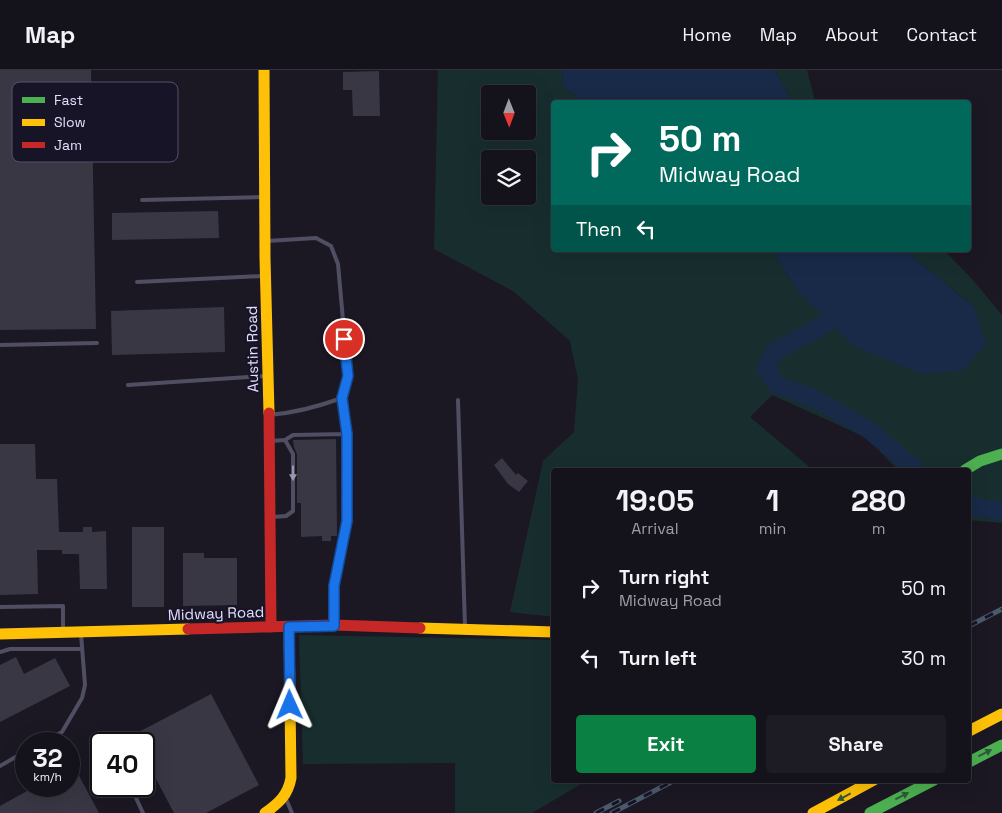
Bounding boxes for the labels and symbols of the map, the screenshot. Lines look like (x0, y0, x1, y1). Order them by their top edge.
legend (12, 82, 178, 162)
north arrow (481, 85, 536, 140)
text: Fast (54, 91, 83, 109)
text: Slow (54, 113, 86, 131)
text: Jam (54, 136, 82, 154)
street label: Austin Road (242, 305, 262, 393)
pin (323, 318, 365, 360)
one-way arrow (289, 465, 297, 481)
street label: Midway Road (167, 602, 265, 624)
position arrow (263, 678, 315, 730)
speed limit sign: 40 (90, 732, 155, 797)
one-way arrow (978, 749, 993, 757)
one-way arrow (837, 792, 850, 801)
one-way arrow (895, 792, 909, 801)

